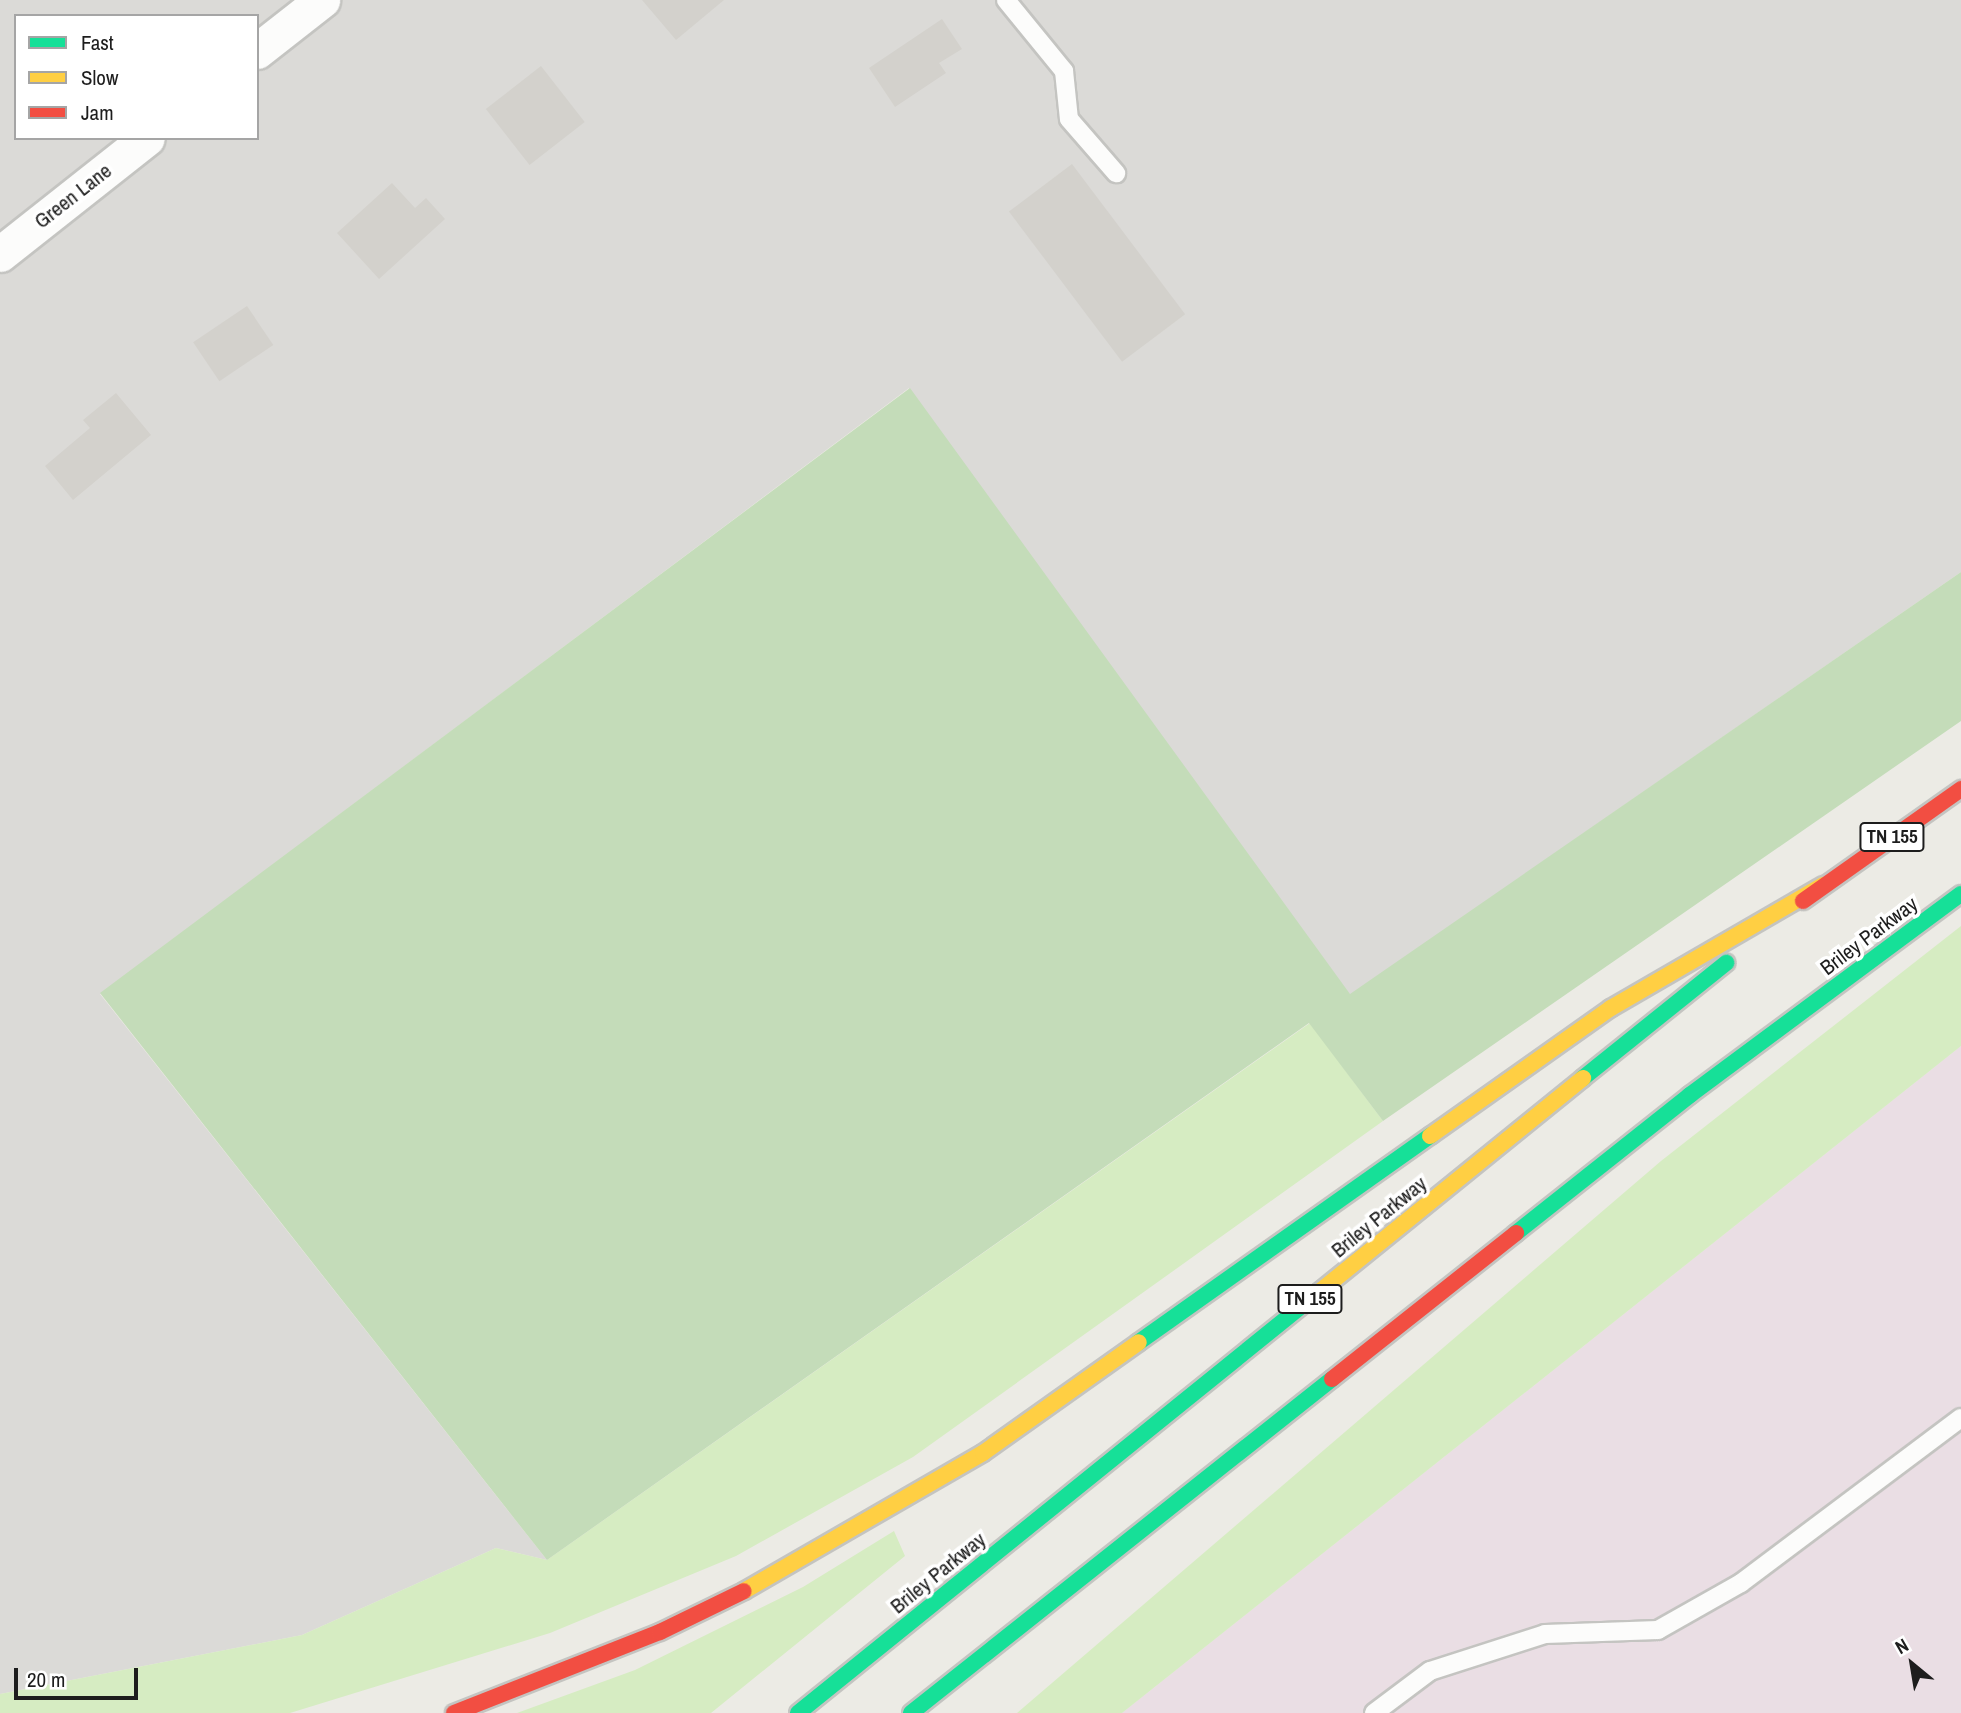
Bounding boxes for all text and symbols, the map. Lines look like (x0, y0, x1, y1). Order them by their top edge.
legend (14, 14, 259, 140)
text: Fast (81, 28, 114, 57)
text: Slow (81, 63, 118, 92)
text: Jam (81, 98, 114, 127)
street label: Green Lane (29, 158, 117, 234)
road number: TN 155 (1859, 822, 1925, 852)
street label: Briley Parkway (1816, 891, 1922, 981)
street label: Briley Parkway (1326, 1171, 1432, 1263)
road number: TN 155 (1277, 1284, 1343, 1315)
street label: Briley Parkway (885, 1527, 991, 1619)
north arrow (1877, 1629, 1947, 1699)
text: N (1890, 1632, 1913, 1660)
scale bar (18, 1654, 142, 1698)
text: 20 m (27, 1665, 65, 1694)

